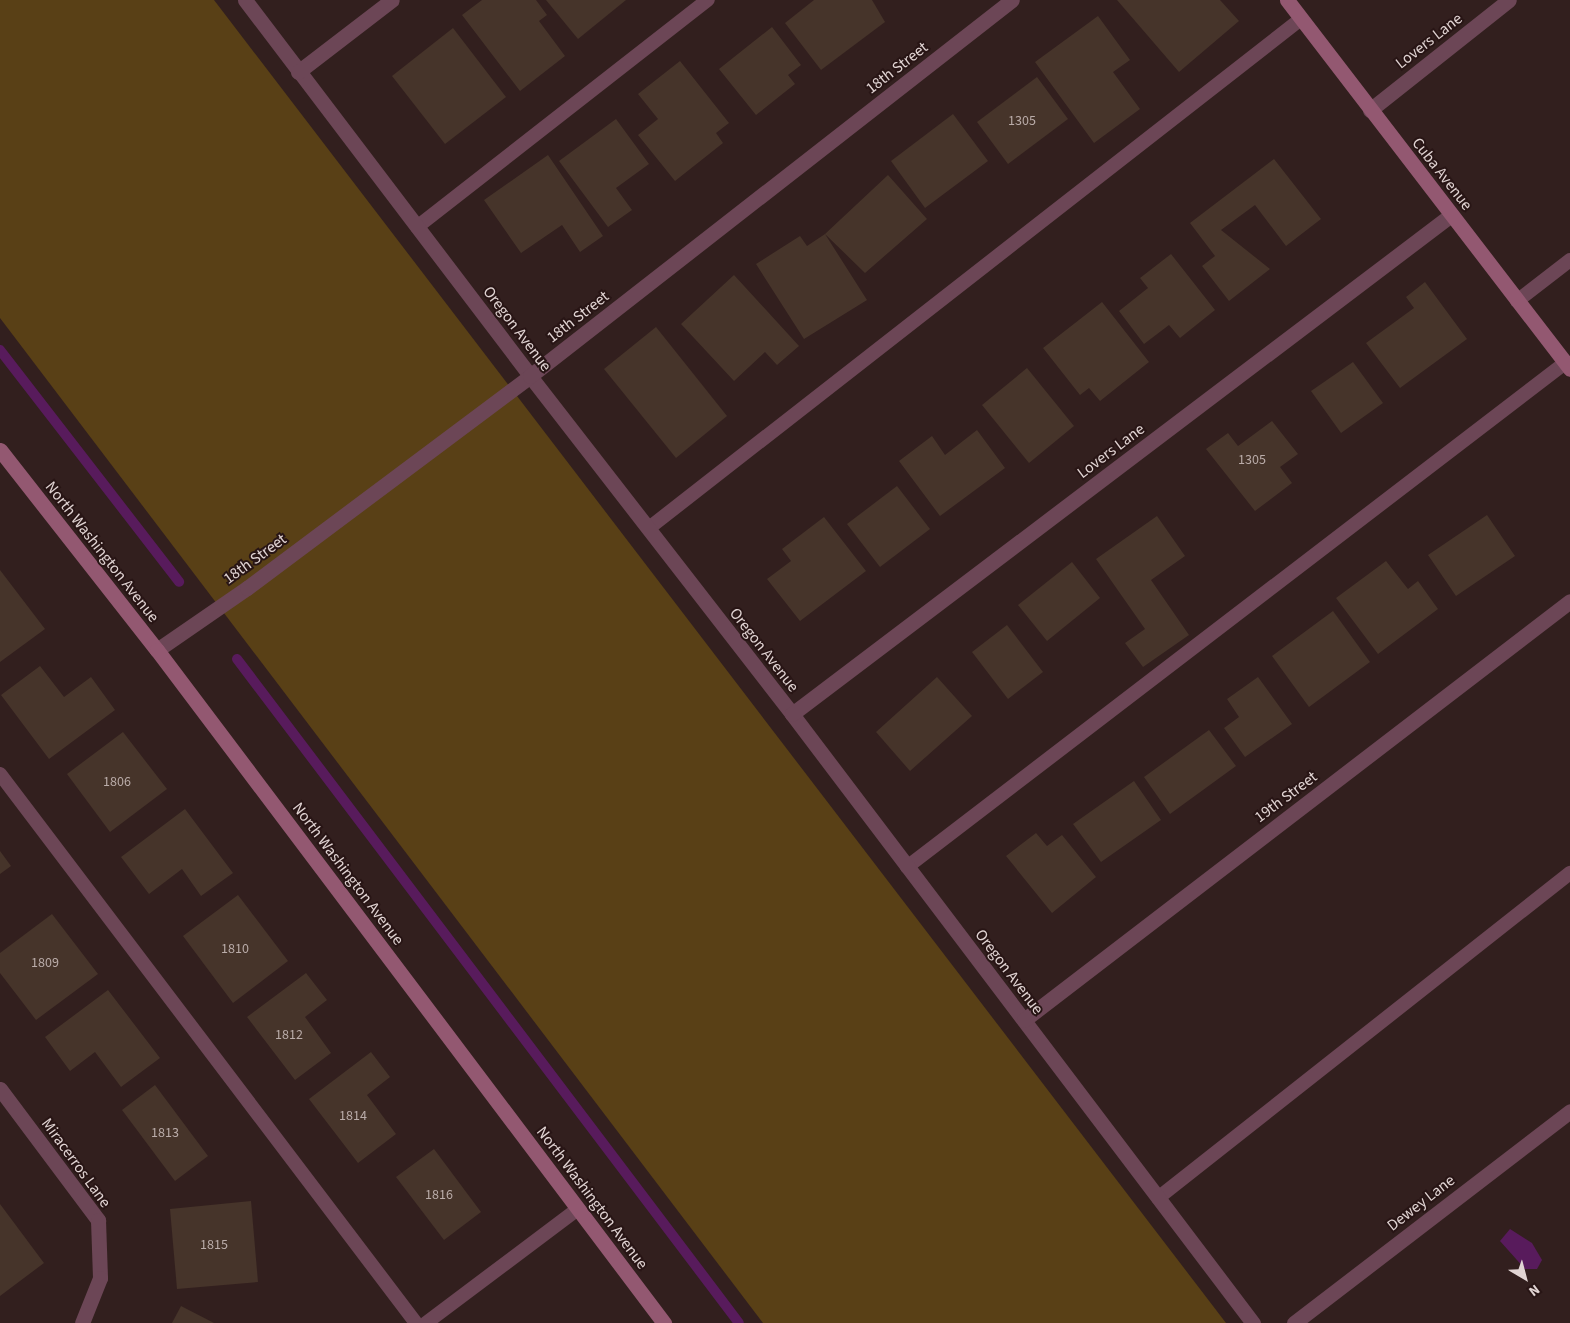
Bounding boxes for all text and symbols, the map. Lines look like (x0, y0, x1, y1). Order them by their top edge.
street label: Lovers Lane (1392, 9, 1466, 73)
street label: 18th Street (862, 38, 932, 98)
house number: 1305 (1008, 113, 1036, 129)
street label: Cuba Avenue (1408, 134, 1476, 214)
street label: Oregon Avenue (479, 283, 555, 375)
street label: 18th Street (543, 287, 613, 347)
street label: Lovers Lane (1073, 419, 1149, 483)
house number: 1305 (1238, 452, 1266, 468)
street label: North Washington Avenue (41, 478, 163, 626)
street label: 18th Street (220, 530, 290, 588)
street label: Oregon Avenue (725, 604, 803, 696)
street label: 19th Street (1251, 767, 1321, 827)
house number: 1806 (103, 774, 131, 790)
street label: North Washington Avenue (288, 799, 408, 949)
street label: Oregon Avenue (971, 926, 1047, 1018)
house number: 1810 (221, 941, 249, 957)
house number: 1809 (31, 955, 59, 971)
house number: 1812 (275, 1027, 303, 1043)
house number: 1814 (339, 1108, 367, 1124)
street label: Miracerros Lane (37, 1115, 115, 1211)
street label: North Washington Avenue (532, 1123, 652, 1273)
house number: 1813 (151, 1125, 179, 1141)
street label: Dewey Lane (1383, 1171, 1459, 1235)
house number: 1816 (425, 1187, 453, 1203)
house number: 1815 (200, 1237, 228, 1253)
north arrow (1500, 1253, 1550, 1303)
text: N (1524, 1279, 1544, 1301)

